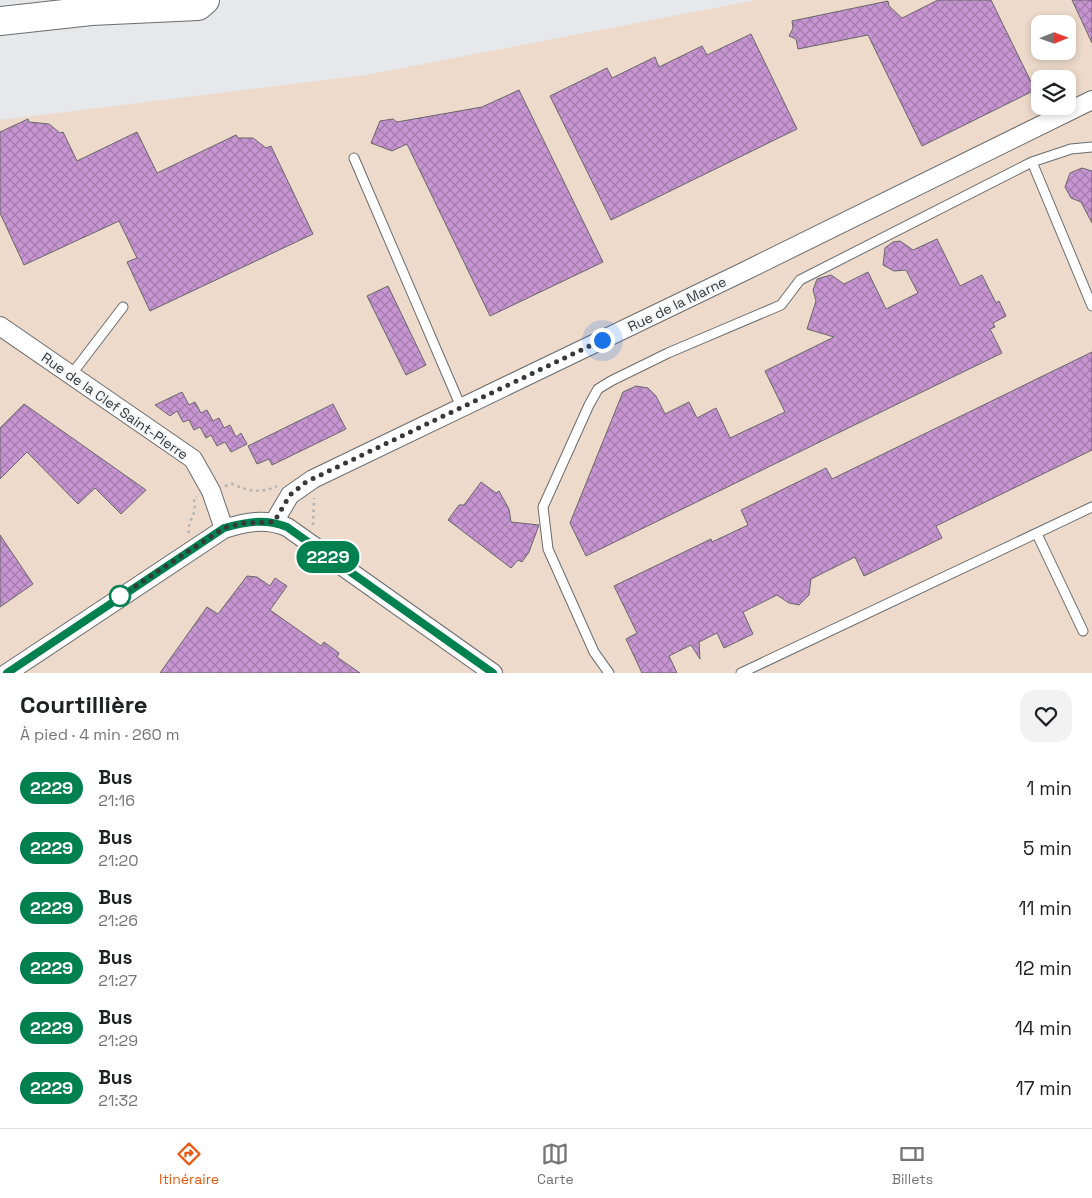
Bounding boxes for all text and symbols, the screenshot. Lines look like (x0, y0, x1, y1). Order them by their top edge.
north arrow (1031, 15, 1076, 60)
map controls (1031, 15, 1076, 115)
button: layers (1031, 70, 1076, 115)
street label: Rue de la Marne (625, 272, 729, 336)
your location (590, 328, 615, 353)
street label: Rue de la Clef Saint-Pierre (38, 348, 192, 464)
line badge: 2229 (293, 541, 363, 573)
text: 2229 (306, 545, 350, 568)
unlabelled marker (109, 585, 131, 607)
text: Courtillière (20, 689, 148, 720)
button: heart (1020, 690, 1072, 742)
text: À pied · 4 min · 260 m (20, 724, 180, 745)
text: Bus (98, 765, 132, 790)
text: 2229 (30, 776, 73, 799)
text: 1 min (1027, 776, 1072, 801)
text: 21:16 (98, 790, 135, 811)
text: Bus (98, 825, 132, 850)
text: 2229 (30, 836, 73, 859)
text: 5 min (1023, 836, 1072, 861)
text: 21:20 (98, 850, 138, 871)
text: Bus (98, 885, 132, 910)
text: 2229 (30, 896, 73, 919)
text: 11 min (1019, 896, 1072, 921)
text: 21:26 (98, 910, 138, 931)
text: Bus (98, 945, 132, 970)
text: 2229 (30, 956, 73, 979)
text: 12 min (1015, 956, 1072, 981)
text: 21:27 (98, 970, 137, 991)
text: Bus (98, 1005, 132, 1030)
text: 2229 (30, 1016, 73, 1039)
text: 14 min (1015, 1016, 1072, 1041)
text: 21:29 (98, 1030, 138, 1051)
text: Bus (98, 1065, 132, 1090)
text: 2229 (30, 1076, 73, 1099)
text: 17 min (1016, 1076, 1072, 1101)
text: 21:32 (98, 1090, 138, 1111)
tab: Itinéraire (159, 1140, 219, 1188)
tab: Carte (537, 1140, 574, 1188)
tab: Billets (892, 1140, 933, 1188)

